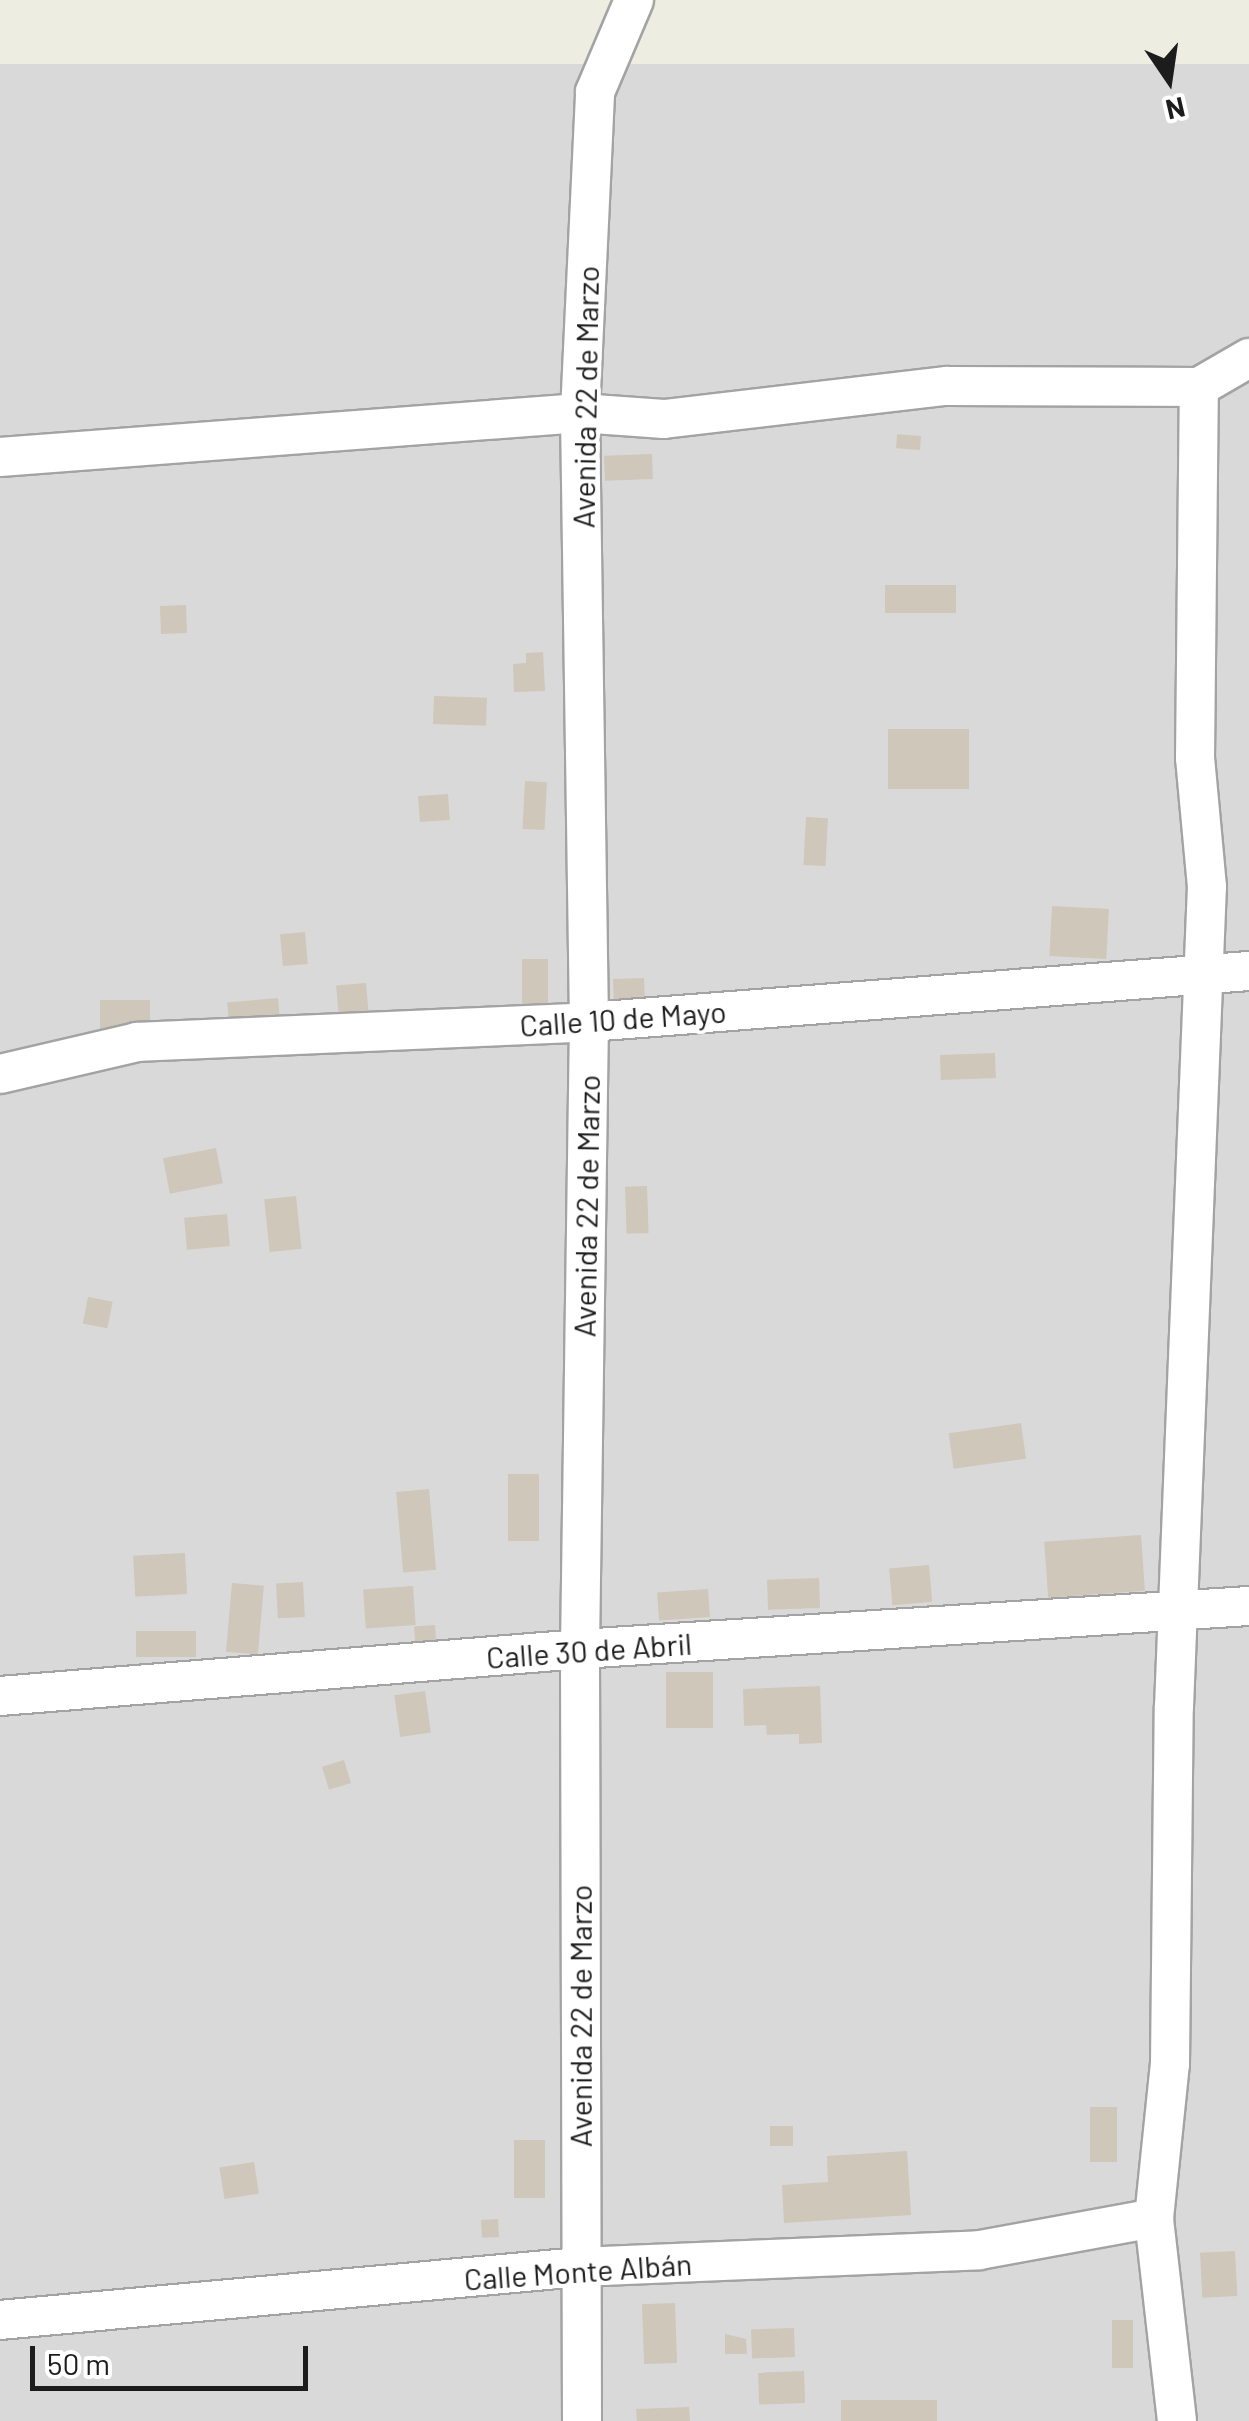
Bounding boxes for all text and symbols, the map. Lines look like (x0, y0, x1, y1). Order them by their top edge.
north arrow (1119, 30, 1219, 130)
text: N (1163, 91, 1189, 128)
street label: Avenida 22 de Marzo (565, 265, 605, 529)
street label: Calle 10 de Mayo (518, 993, 728, 1043)
street label: Avenida 22 de Marzo (566, 1074, 606, 1338)
street label: Calle 30 de Abril (485, 1625, 693, 1675)
street label: Avenida 22 de Marzo (562, 1885, 598, 2147)
street label: Calle Monte Albán (463, 2245, 693, 2297)
scale bar (35, 2326, 312, 2388)
text: 50 m (47, 2345, 110, 2381)

